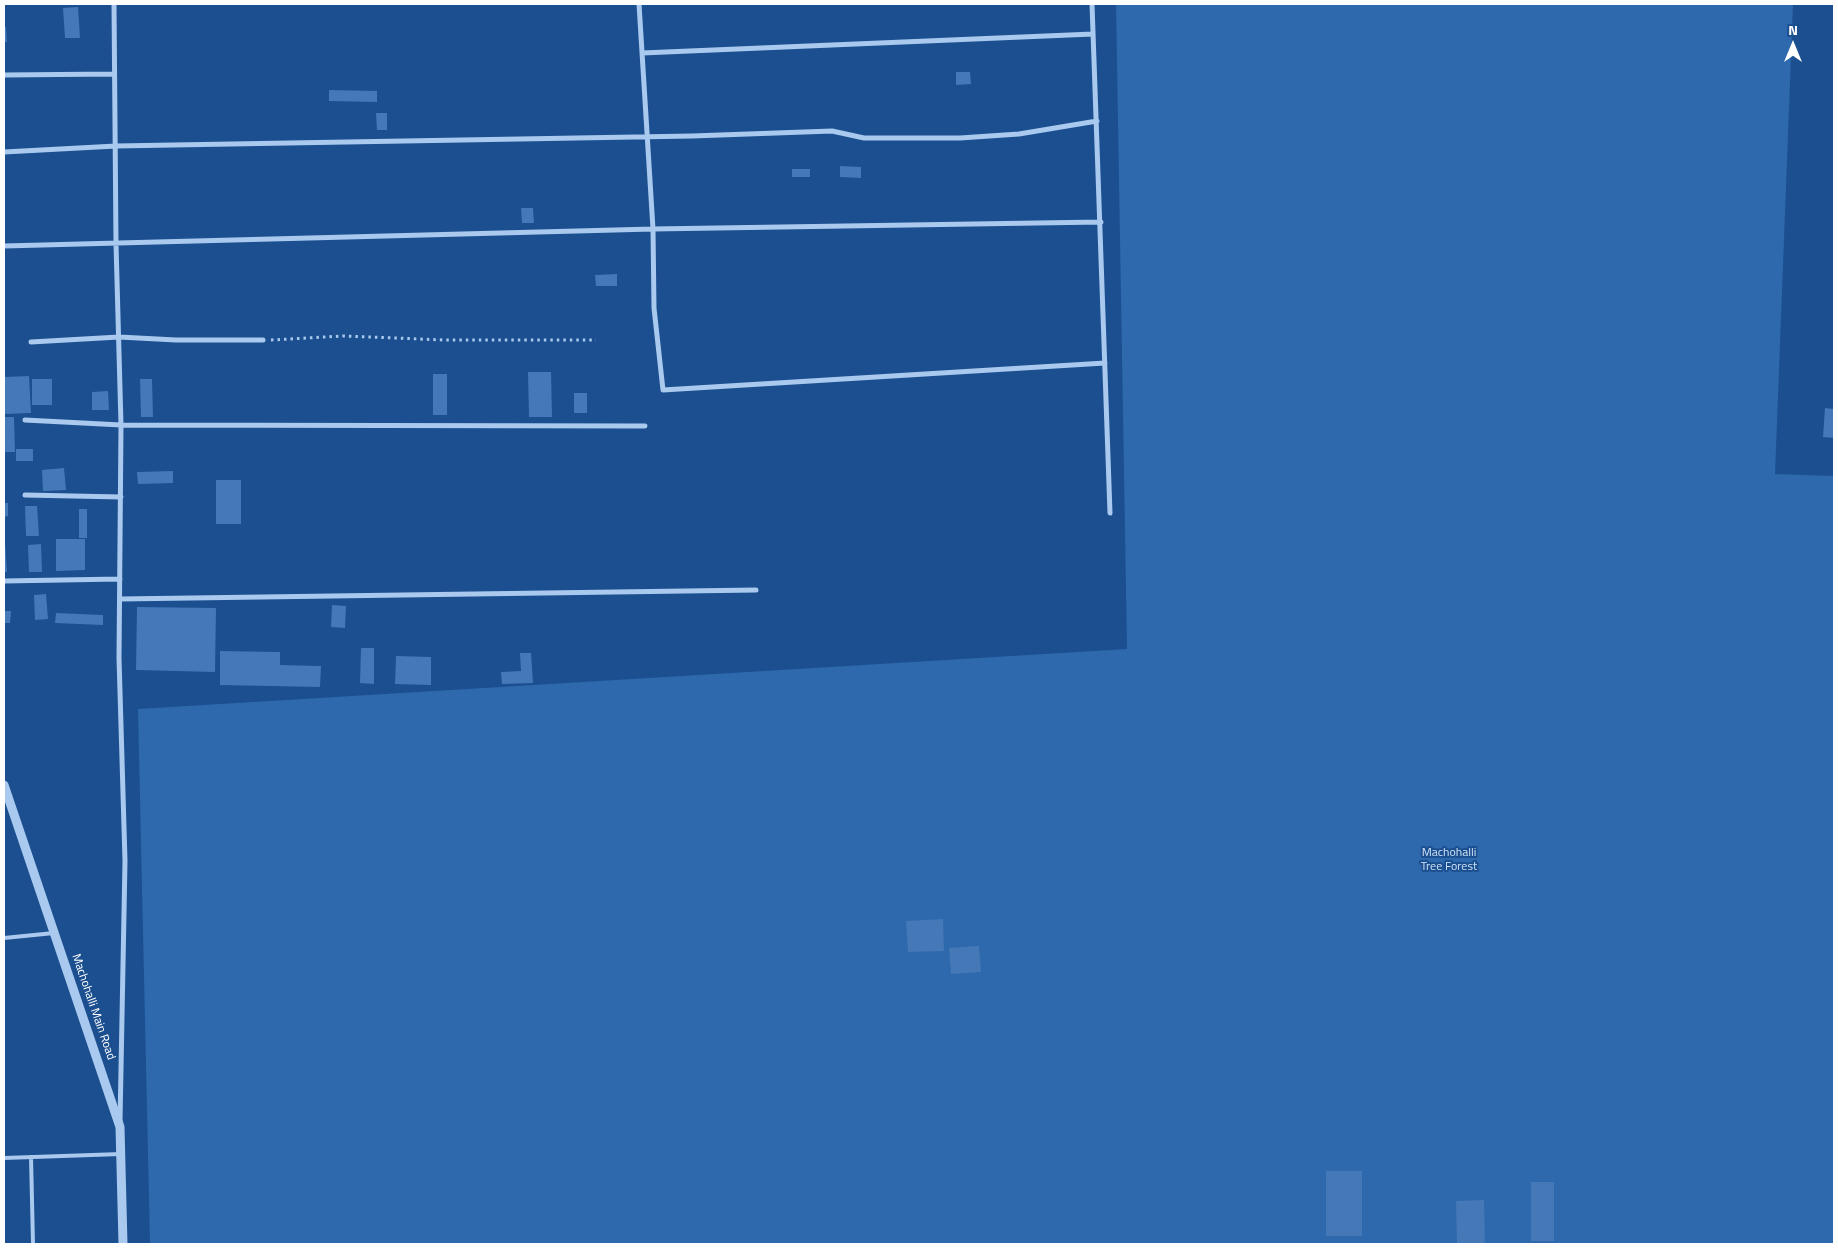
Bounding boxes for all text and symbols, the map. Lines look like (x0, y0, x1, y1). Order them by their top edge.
text: N (1788, 19, 1798, 40)
north arrow (1768, 20, 1818, 70)
park label: Machohalli Tree Forest (1421, 846, 1477, 874)
street label: Machohalli Main Road (68, 952, 118, 1062)

